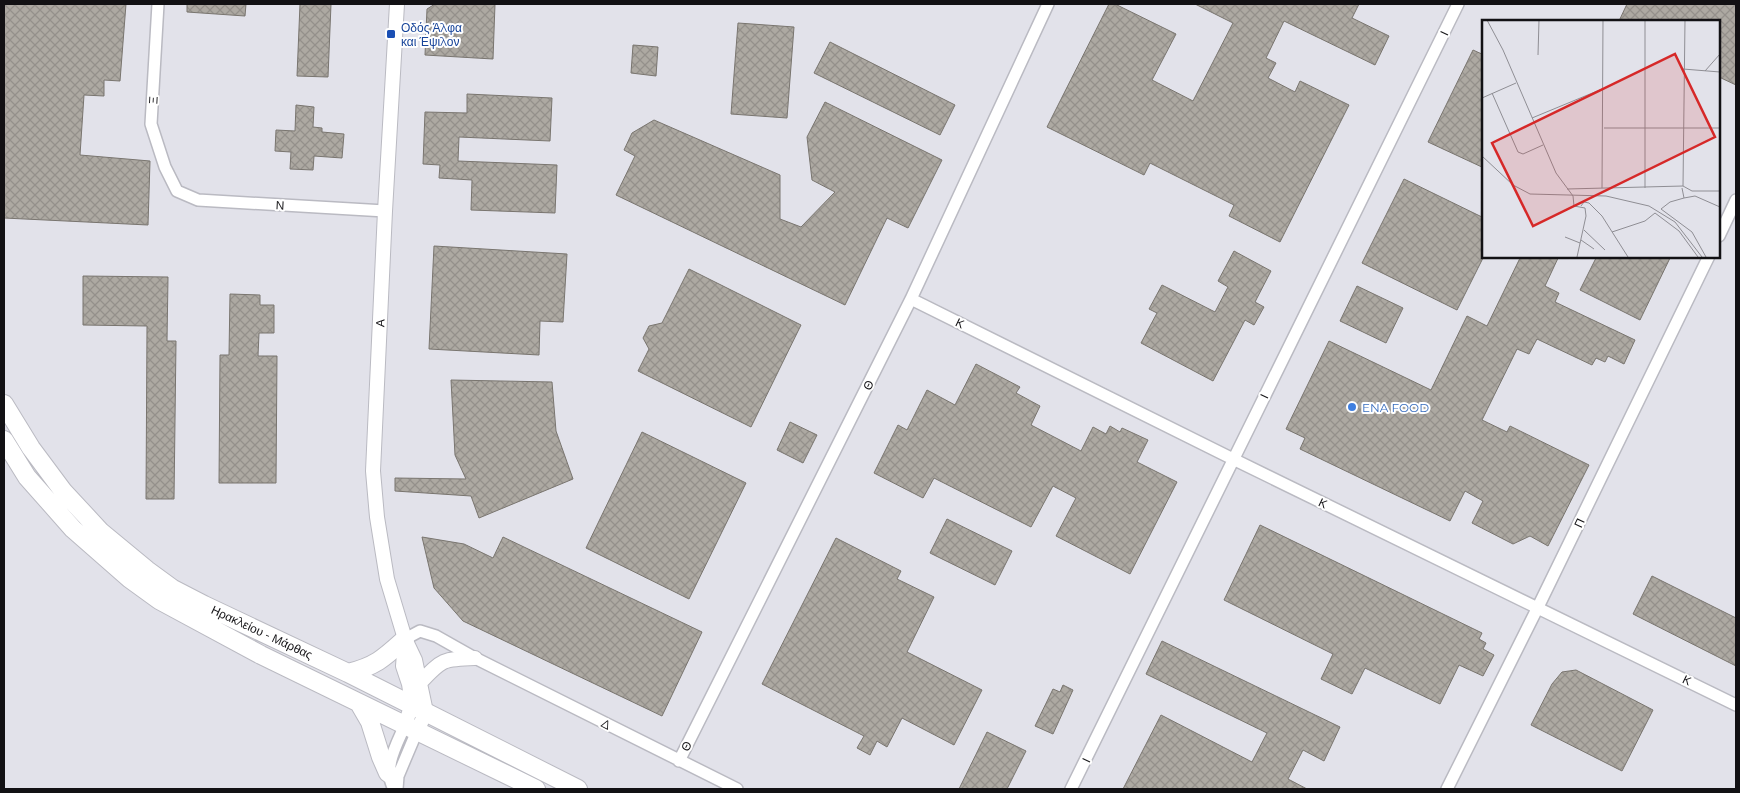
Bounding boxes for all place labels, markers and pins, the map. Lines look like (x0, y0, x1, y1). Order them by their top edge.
place label: Οδός Άλφα και Έψιλον (401, 20, 462, 49)
marker: Οδός Άλφα και Έψιλον (385, 28, 397, 40)
place label: ENA FOOD (1362, 400, 1429, 415)
marker: ENA FOOD (1346, 401, 1358, 413)

